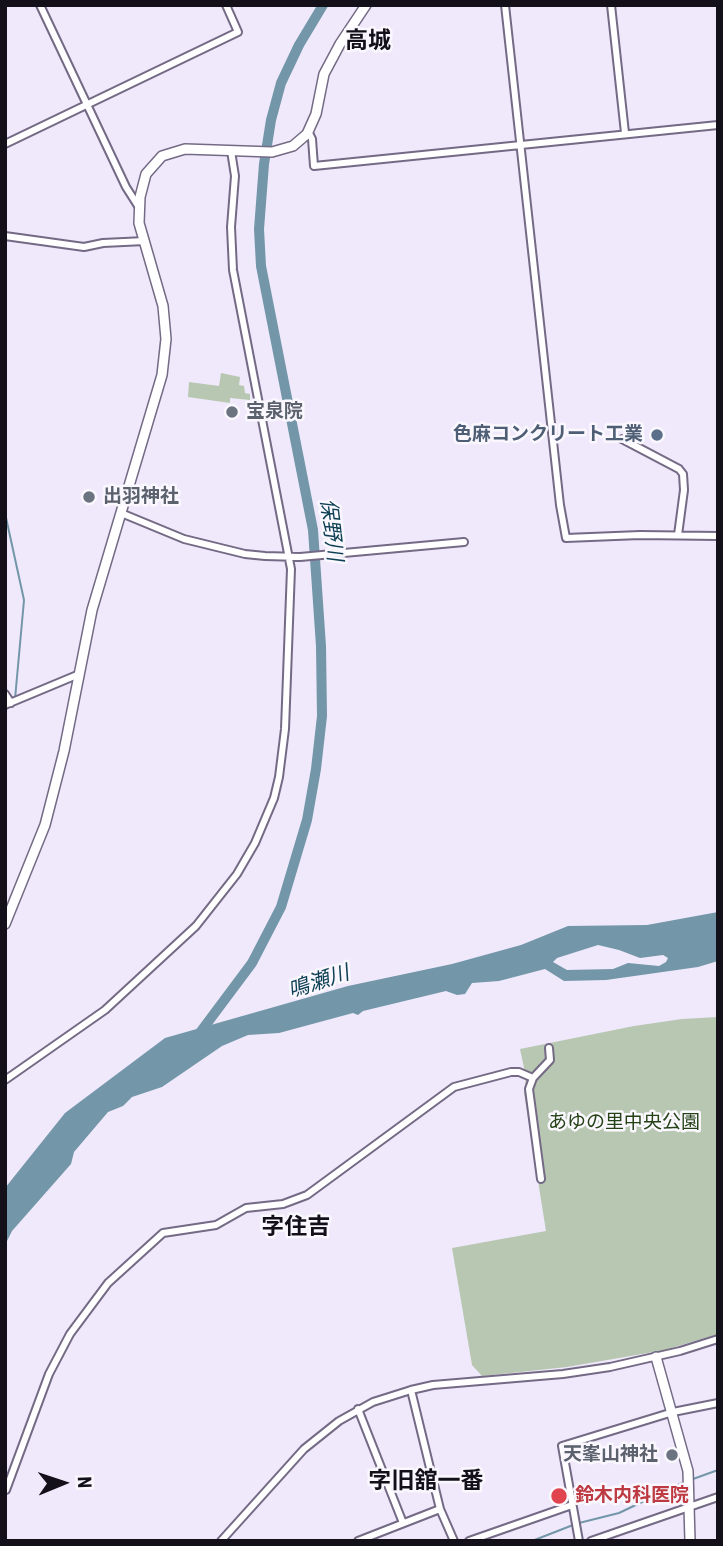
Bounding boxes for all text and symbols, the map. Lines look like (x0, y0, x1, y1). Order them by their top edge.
district label: 高城 (345, 28, 391, 56)
place label: 宝泉院 (246, 401, 303, 423)
marker: 宝泉院 (224, 404, 240, 420)
place label: 色麻コンクリート工業 (453, 424, 643, 446)
marker: 色麻コンクリート工業 (649, 427, 665, 443)
place label: 出羽神社 (103, 486, 179, 508)
marker: 出羽神社 (81, 489, 97, 505)
water label: 保野川 (314, 497, 346, 563)
water label: 鳴瀬川 (285, 961, 353, 1005)
park label: あゆの里中央公園 (548, 1112, 700, 1134)
district label: 字住吉 (262, 1214, 330, 1242)
place label: 天峯山神社 (563, 1444, 658, 1466)
marker: 天峯山神社 (664, 1447, 680, 1463)
north arrow (28, 1448, 98, 1518)
district label: 字旧舘一番 (369, 1468, 483, 1496)
text: N (73, 1476, 96, 1488)
place label: 鈴木内科医院 (575, 1485, 689, 1507)
marker: 鈴木内科医院 (549, 1486, 569, 1506)

